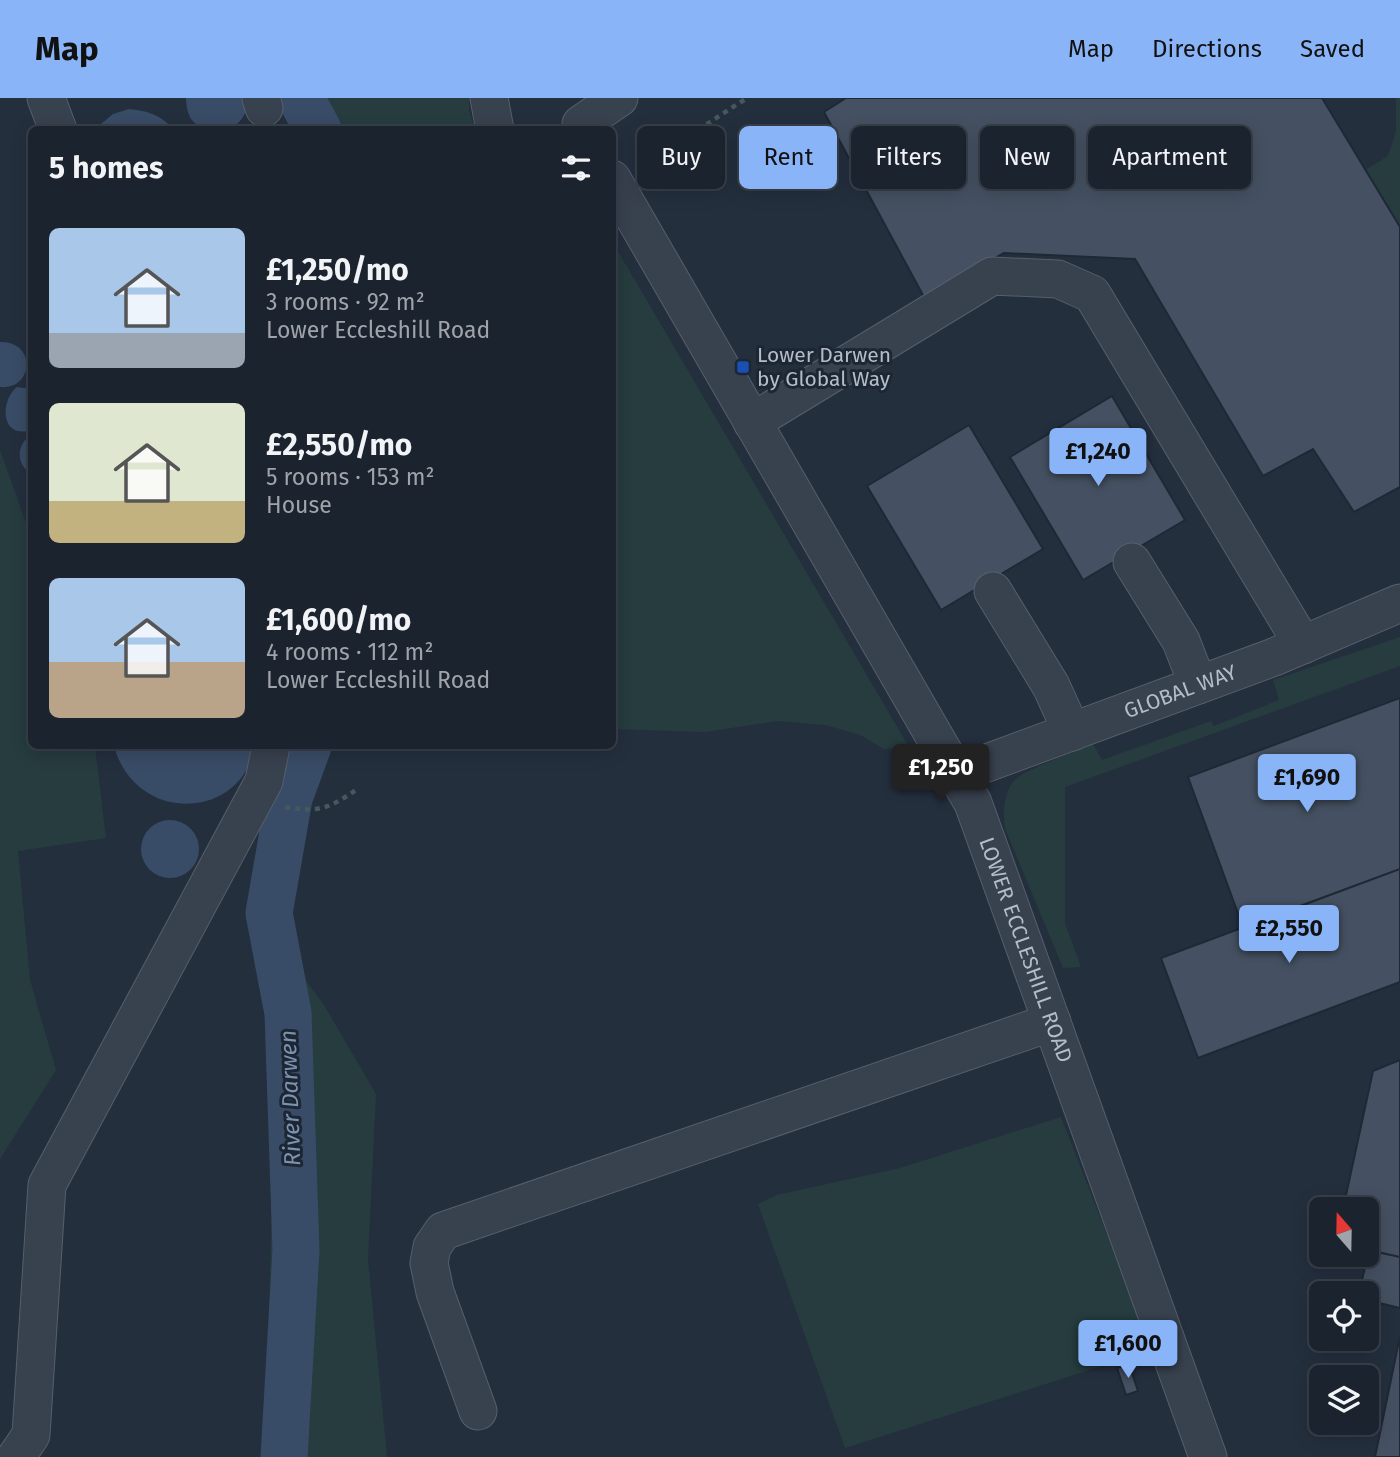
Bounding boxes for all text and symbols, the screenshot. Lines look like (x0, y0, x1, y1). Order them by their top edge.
text: Map (35, 29, 99, 69)
text: Map (1068, 35, 1114, 63)
text: Directions (1152, 35, 1262, 63)
text: Saved (1300, 35, 1365, 63)
chip: Buy (637, 126, 725, 189)
chip: Rent (739, 126, 837, 189)
chip: Filters (851, 126, 966, 189)
chip: New (980, 126, 1074, 189)
chip: Apartment (1088, 126, 1251, 189)
icon: filters (557, 149, 595, 187)
text: 5 homes (49, 150, 163, 186)
text: £1,250/mo (266, 252, 409, 288)
icon: home (105, 256, 189, 340)
text: 3 rooms · 92 m² (266, 288, 425, 316)
text: Lower Eccleshill Road (266, 316, 490, 344)
place label: Lower Darwen by Global Way (757, 342, 891, 392)
marker: Lower Darwen by Global Way (735, 359, 751, 375)
text: £2,550/mo (266, 427, 412, 463)
pin: £1,240 (1041, 428, 1155, 488)
icon: home (105, 431, 189, 515)
text: £1,240 (1065, 437, 1131, 465)
text: 5 rooms · 153 m² (266, 463, 435, 491)
text: House (266, 491, 332, 519)
text: £1,600/mo (266, 602, 411, 638)
icon: home (105, 606, 189, 690)
text: 4 rooms · 112 m² (266, 638, 433, 666)
street label: GLOBAL WAY (1120, 659, 1241, 724)
text: Lower Eccleshill Road (266, 666, 490, 694)
pin: £1,250 (884, 744, 998, 804)
text: £1,250 (908, 753, 974, 781)
pin: £1,690 (1250, 754, 1364, 814)
text: £1,690 (1274, 763, 1340, 791)
street label: LOWER ECCLESHILL ROAD (973, 834, 1078, 1066)
pin: £2,550 (1232, 906, 1346, 965)
text: £2,550 (1255, 914, 1323, 942)
water label: River Darwen (274, 1030, 306, 1166)
north arrow (1309, 1197, 1379, 1267)
map controls (1309, 1197, 1379, 1435)
button: locate (1309, 1281, 1379, 1351)
pin: £1,600 (1071, 1320, 1185, 1380)
text: £1,600 (1094, 1329, 1162, 1357)
button: layers (1309, 1365, 1379, 1435)

